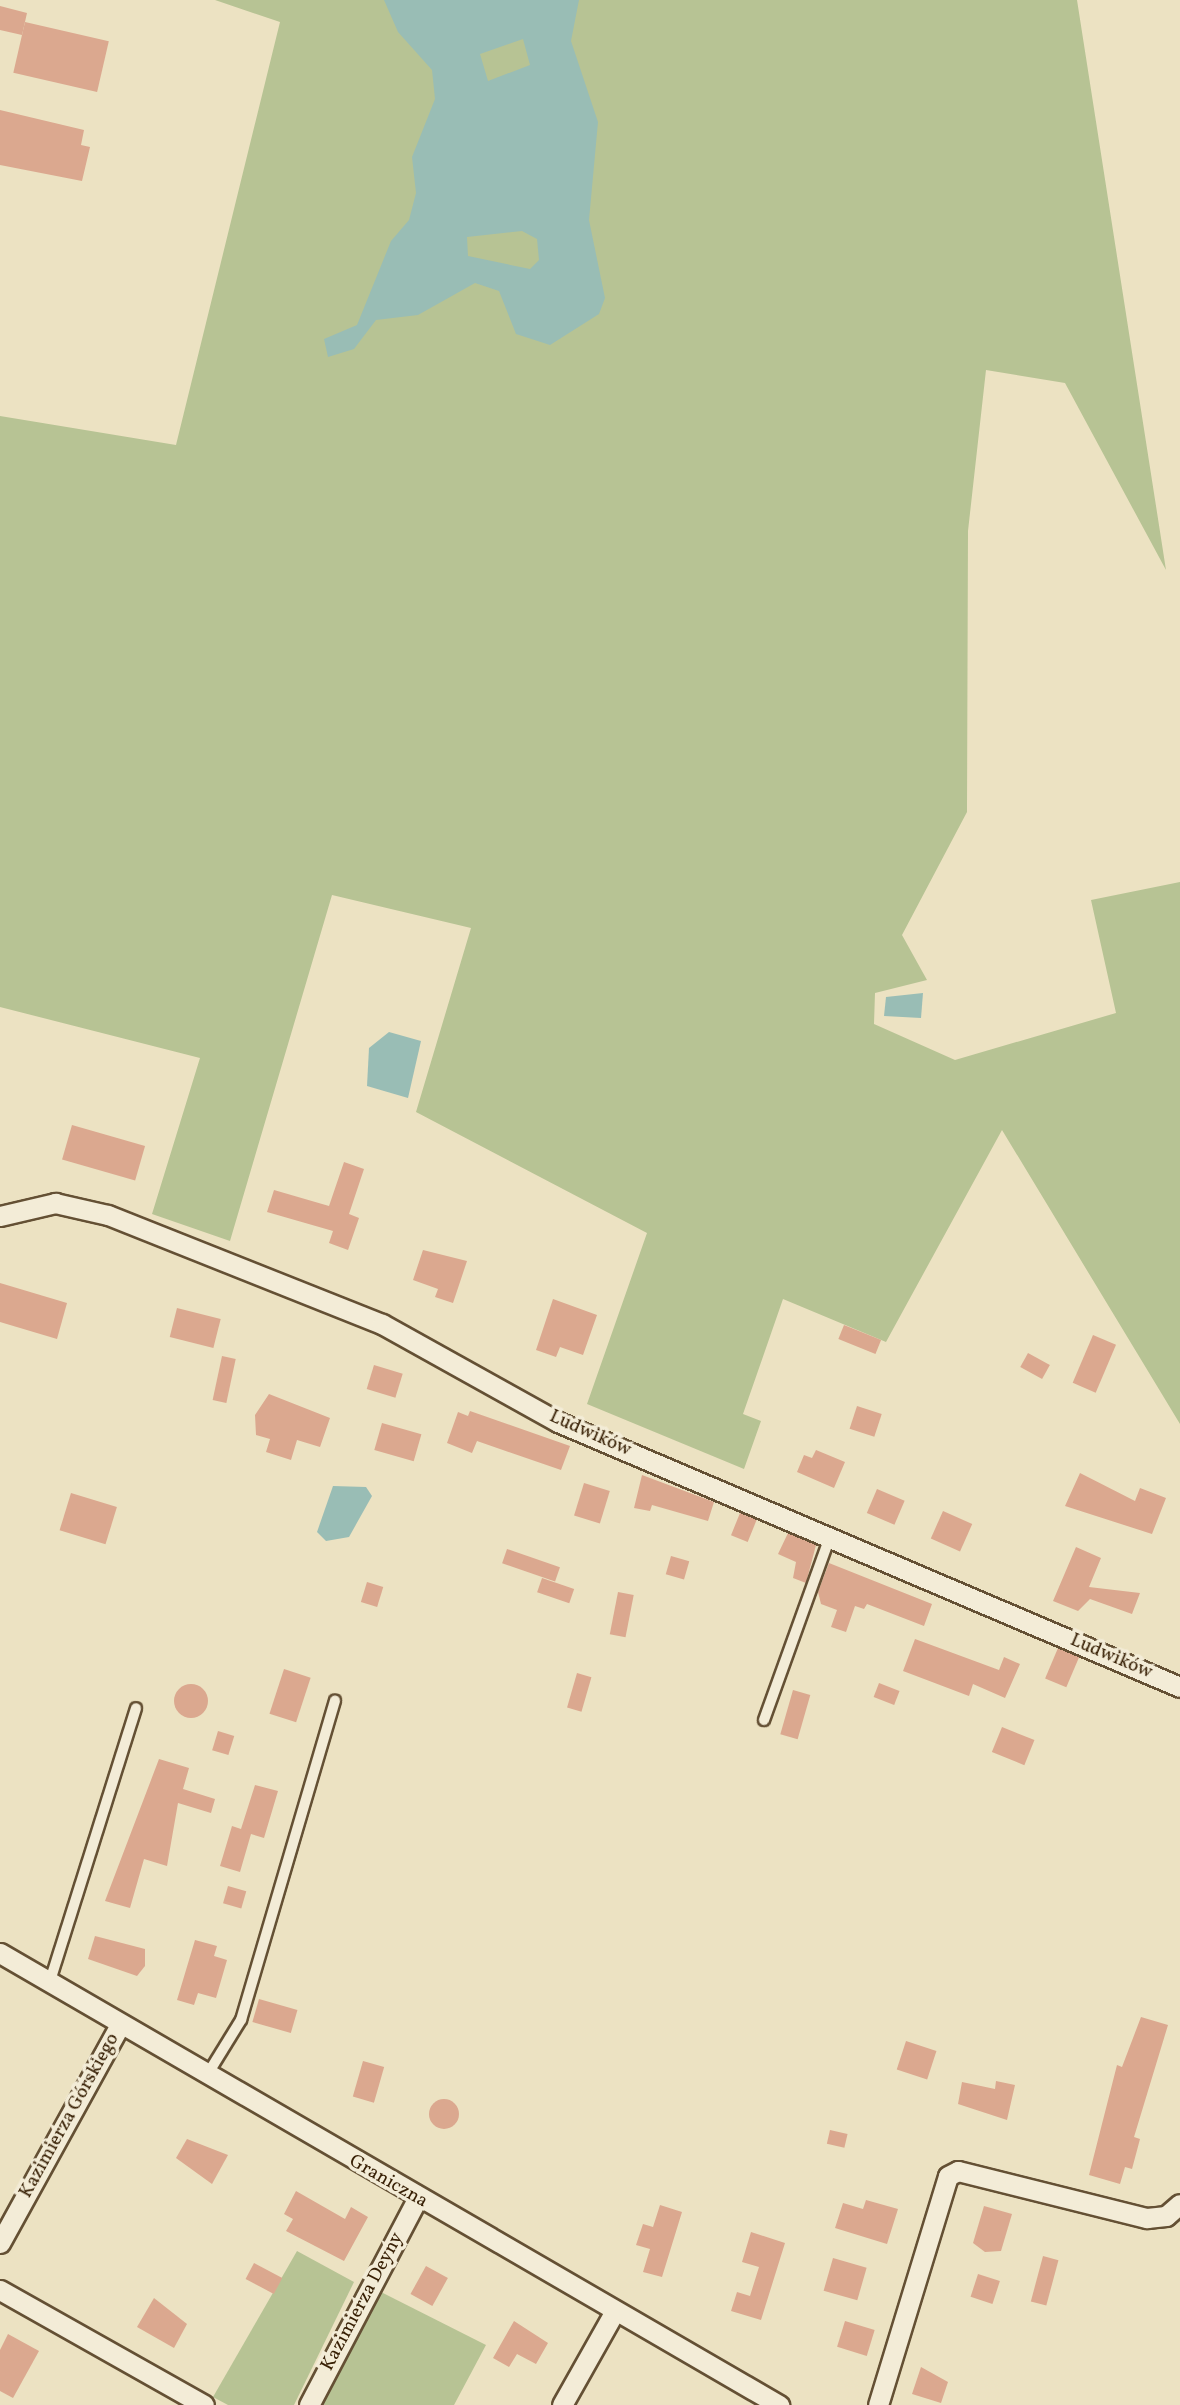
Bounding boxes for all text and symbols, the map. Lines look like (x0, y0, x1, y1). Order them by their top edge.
street label: Ludwików (546, 1406, 634, 1462)
street label: Ludwików (1066, 1629, 1156, 1685)
street label: Kazimierza Górskiego (15, 2030, 125, 2202)
street label: Graniczna (345, 2150, 431, 2214)
street label: Kazimierza Deyny (317, 2229, 409, 2375)

